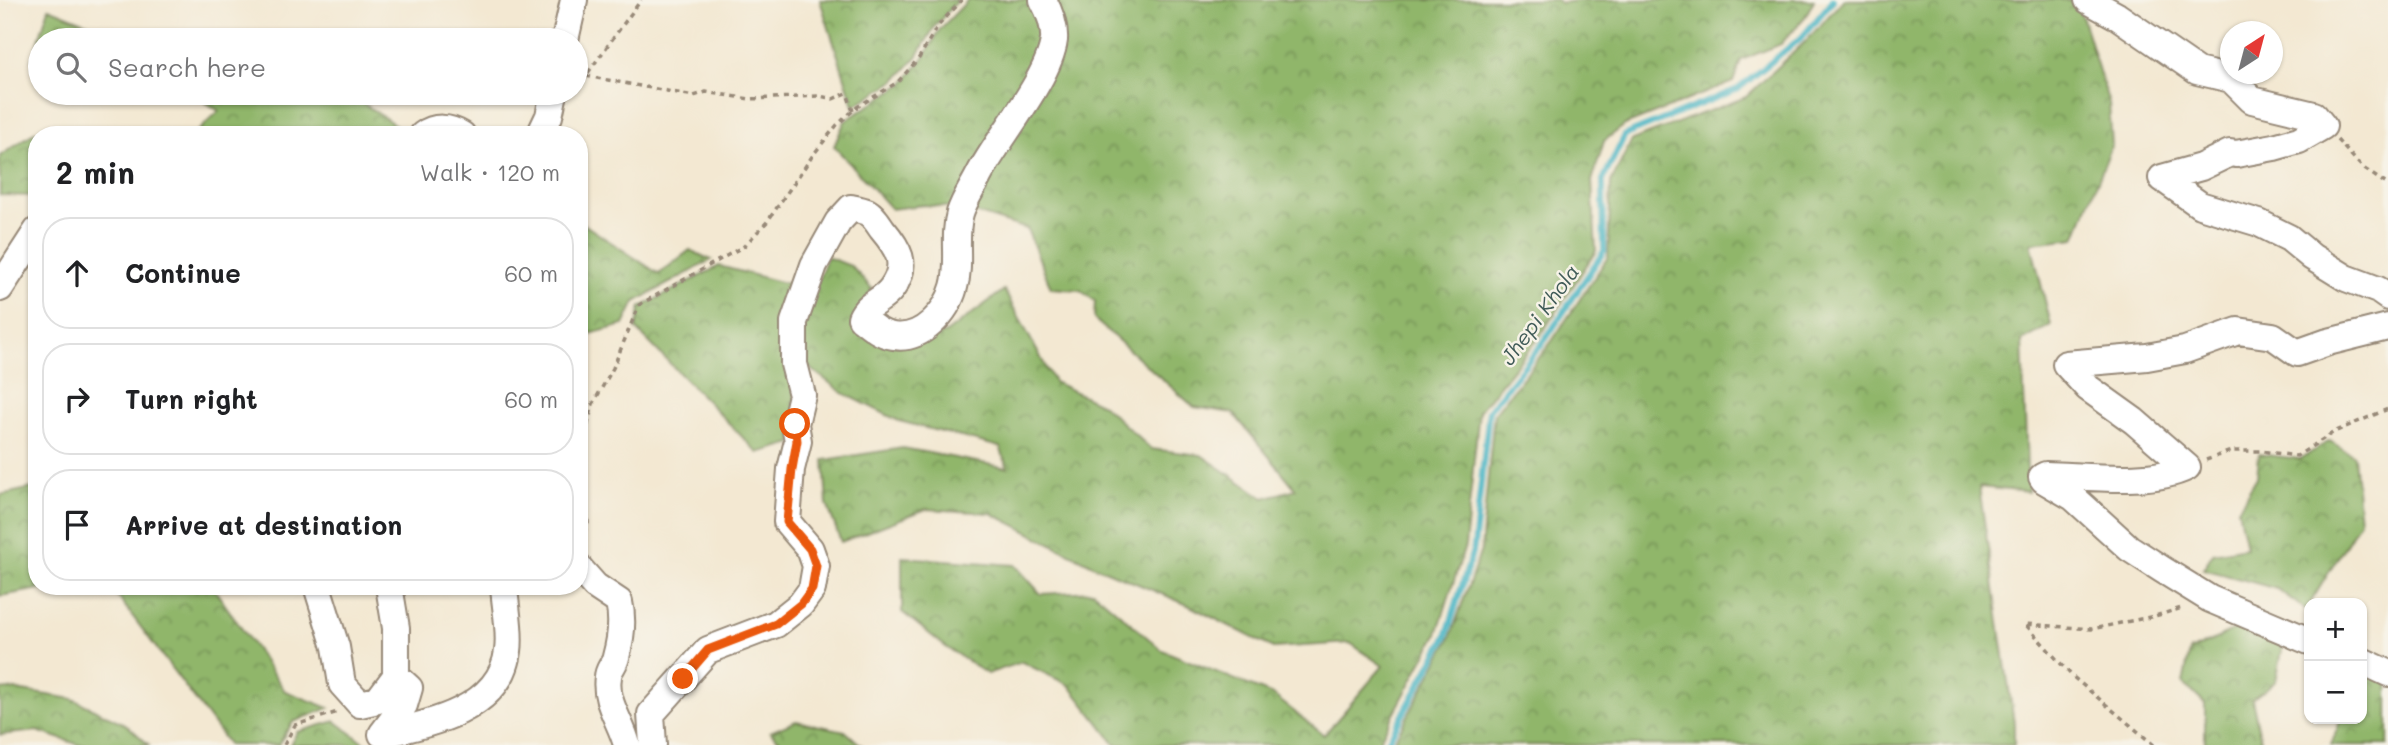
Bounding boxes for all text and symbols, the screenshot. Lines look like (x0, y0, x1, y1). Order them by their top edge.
north arrow (2220, 21, 2283, 84)
search box (28, 28, 588, 105)
icon: search (52, 48, 90, 86)
text: Search here (108, 50, 266, 84)
text: 2 min (56, 152, 135, 192)
text: Walk · 120 m (420, 157, 560, 187)
icon: ahead (58, 254, 96, 292)
text: Continue (125, 256, 241, 290)
text: 60 m (504, 258, 558, 288)
water label: Jhepi Khola (1493, 258, 1585, 370)
icon: right (58, 380, 96, 418)
text: Turn right (125, 382, 258, 416)
text: 60 m (504, 384, 558, 414)
route start (779, 408, 810, 439)
icon: arrive (58, 506, 96, 544)
text: Arrive at destination (125, 508, 402, 542)
map controls (2304, 598, 2367, 724)
button: + (2304, 598, 2367, 661)
button: − (2304, 661, 2367, 724)
route end (667, 663, 698, 694)

